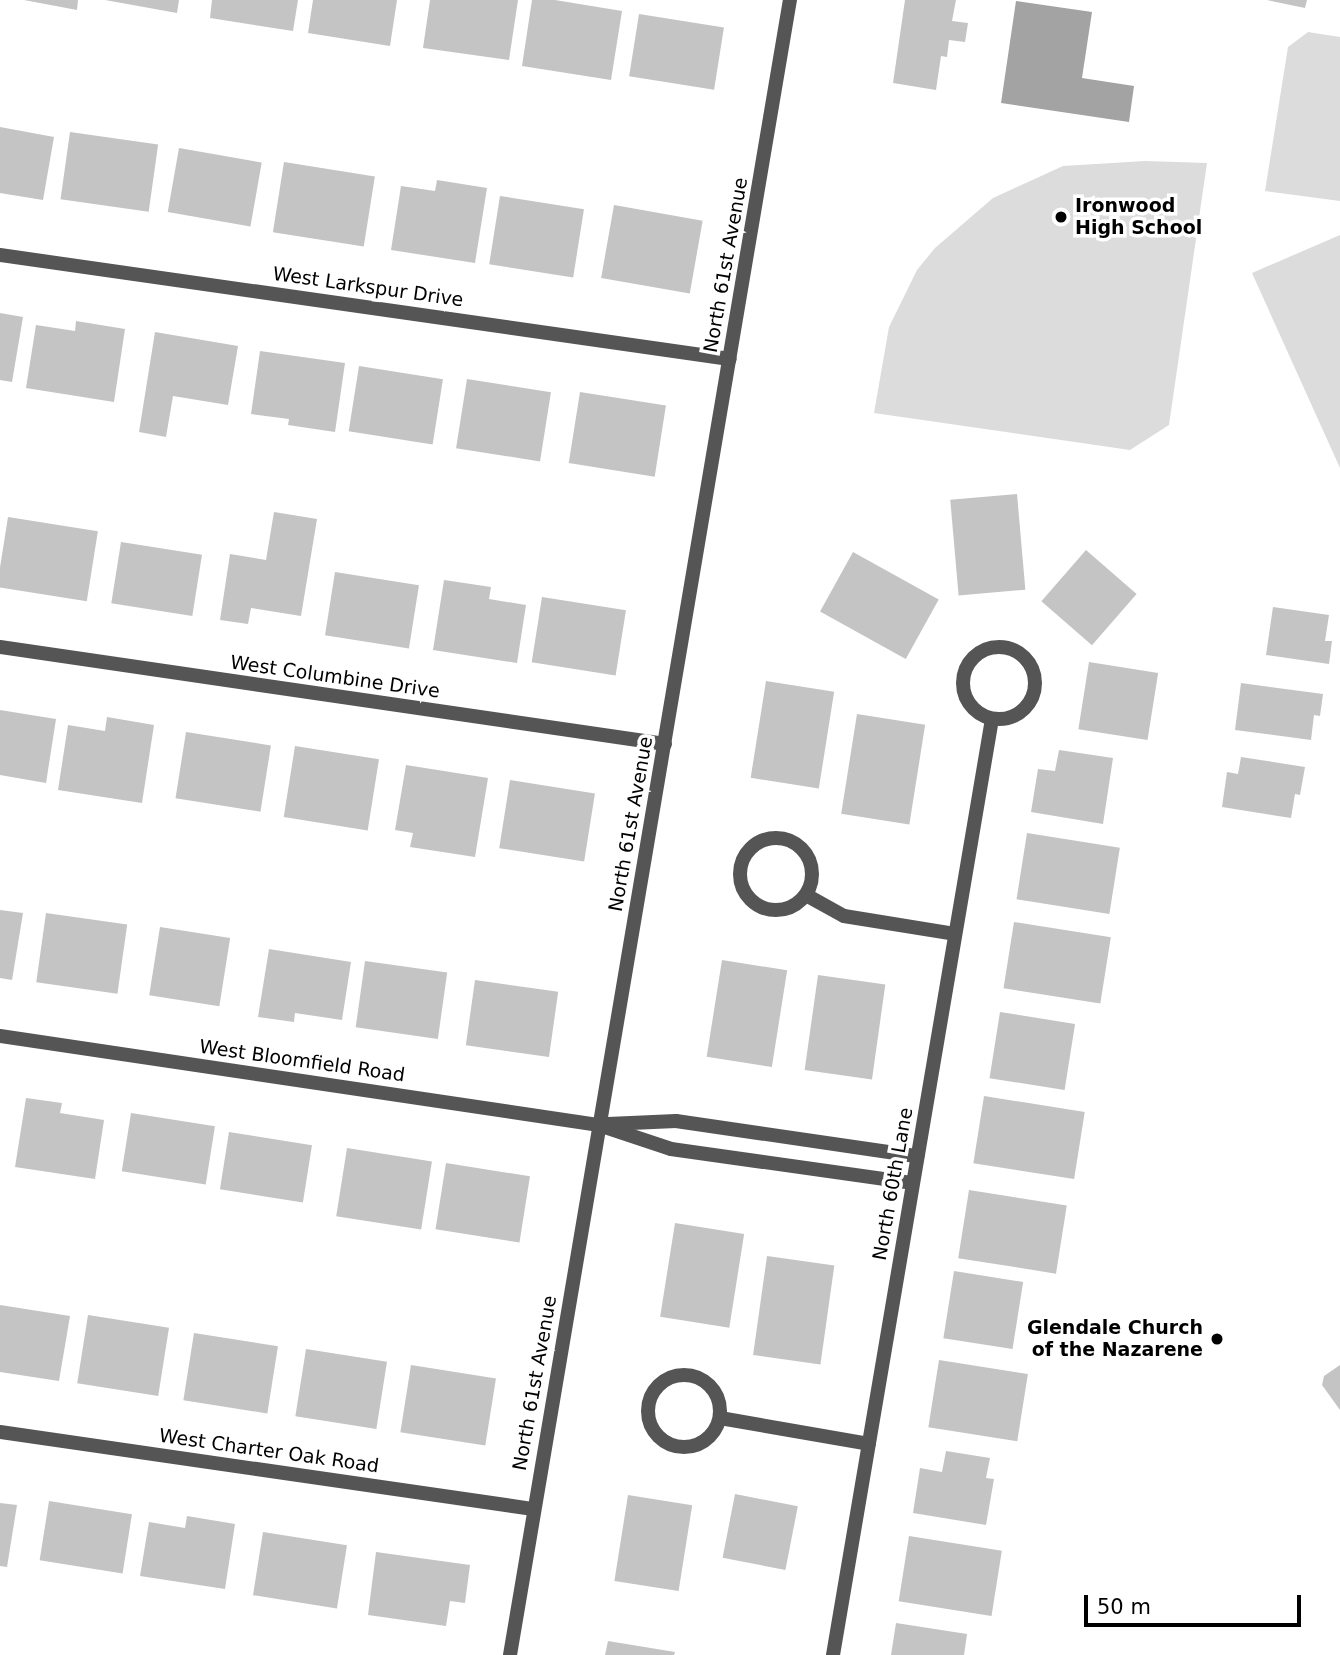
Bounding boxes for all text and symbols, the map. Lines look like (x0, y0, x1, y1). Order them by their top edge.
street label: North 61st Avenue (699, 176, 753, 354)
place label: Ironwood High School (1075, 195, 1202, 239)
marker: Ironwood High School (1053, 209, 1069, 225)
street label: West Larkspur Drive (271, 262, 465, 312)
street label: West Columbine Drive (229, 651, 441, 703)
street label: North 61st Avenue (604, 735, 658, 913)
street label: West Bloomfield Road (198, 1035, 406, 1087)
street label: North 60th Lane (868, 1106, 918, 1262)
street label: North 61st Avenue (508, 1294, 562, 1472)
place label: Glendale Church of the Nazarene (1027, 1317, 1203, 1361)
marker: Glendale Church of the Nazarene (1209, 1331, 1225, 1347)
street label: West Charter Oak Road (158, 1424, 380, 1478)
scale bar (1088, 1582, 1305, 1626)
text: 50 m (1097, 1595, 1151, 1619)

